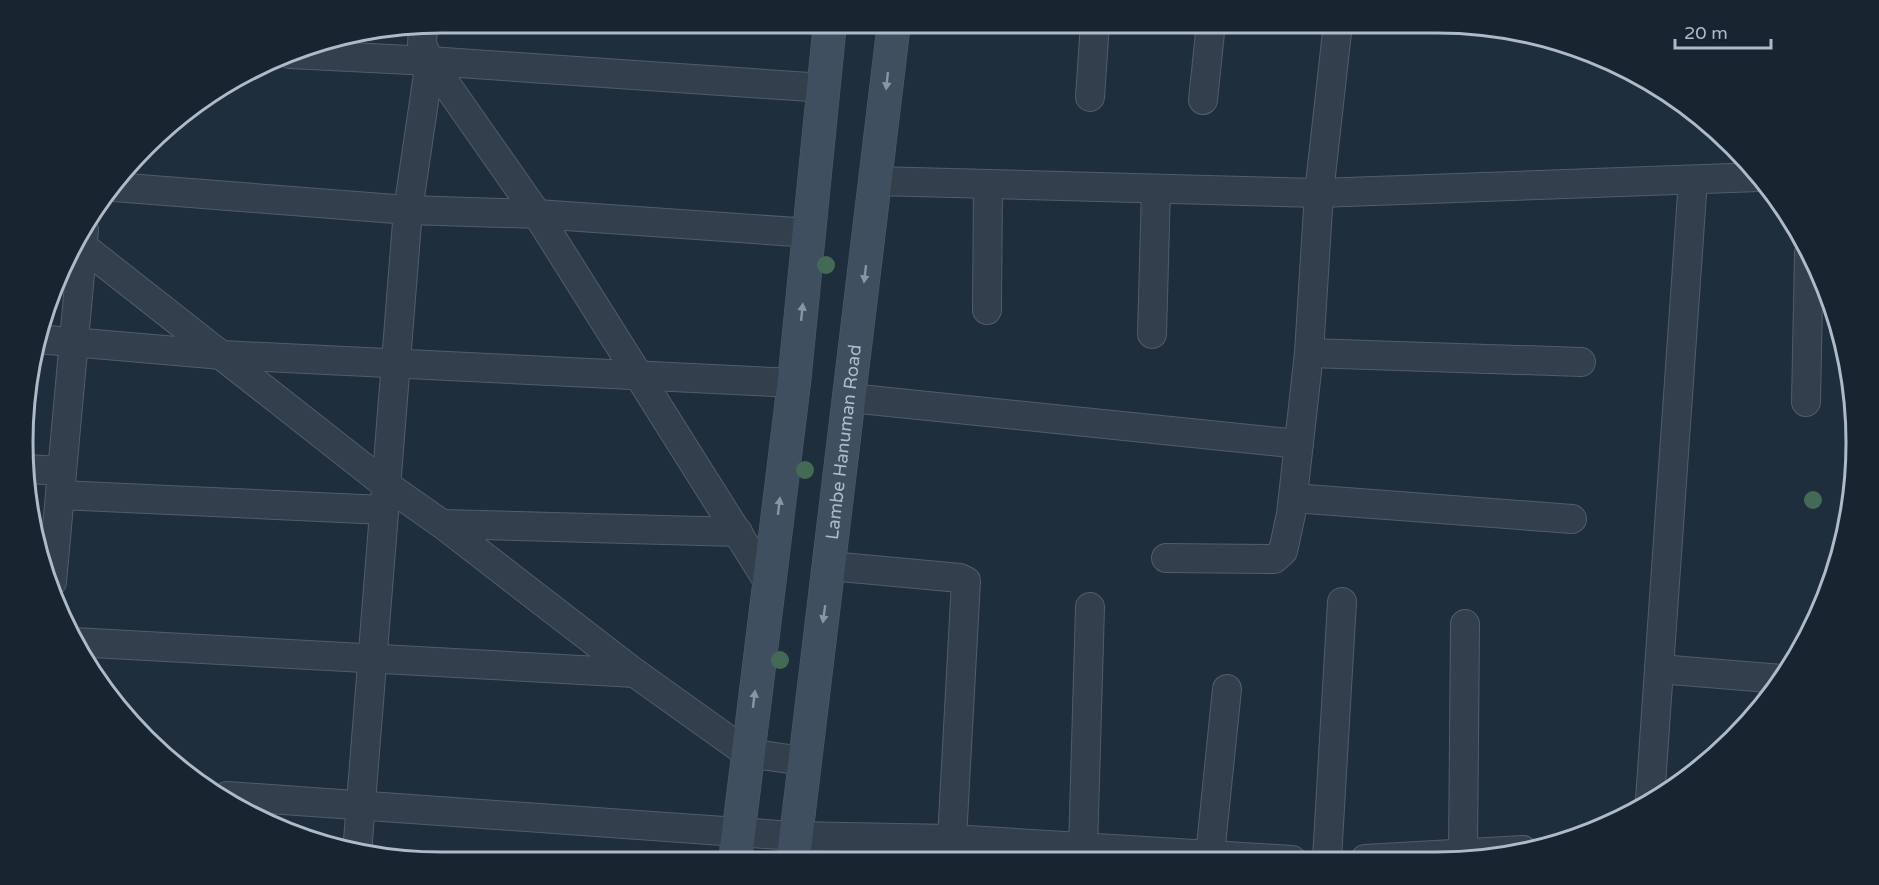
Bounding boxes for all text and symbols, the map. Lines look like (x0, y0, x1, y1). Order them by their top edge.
scale bar (1675, 12, 1771, 50)
text: 20 m (1684, 22, 1728, 44)
one-way arrow (883, 71, 892, 90)
one-way arrow (860, 265, 870, 284)
one-way arrow (797, 302, 807, 321)
street label: Lambe Hanuman Road (821, 343, 866, 541)
one-way arrow (774, 496, 783, 515)
one-way arrow (819, 604, 828, 623)
one-way arrow (749, 690, 759, 709)

